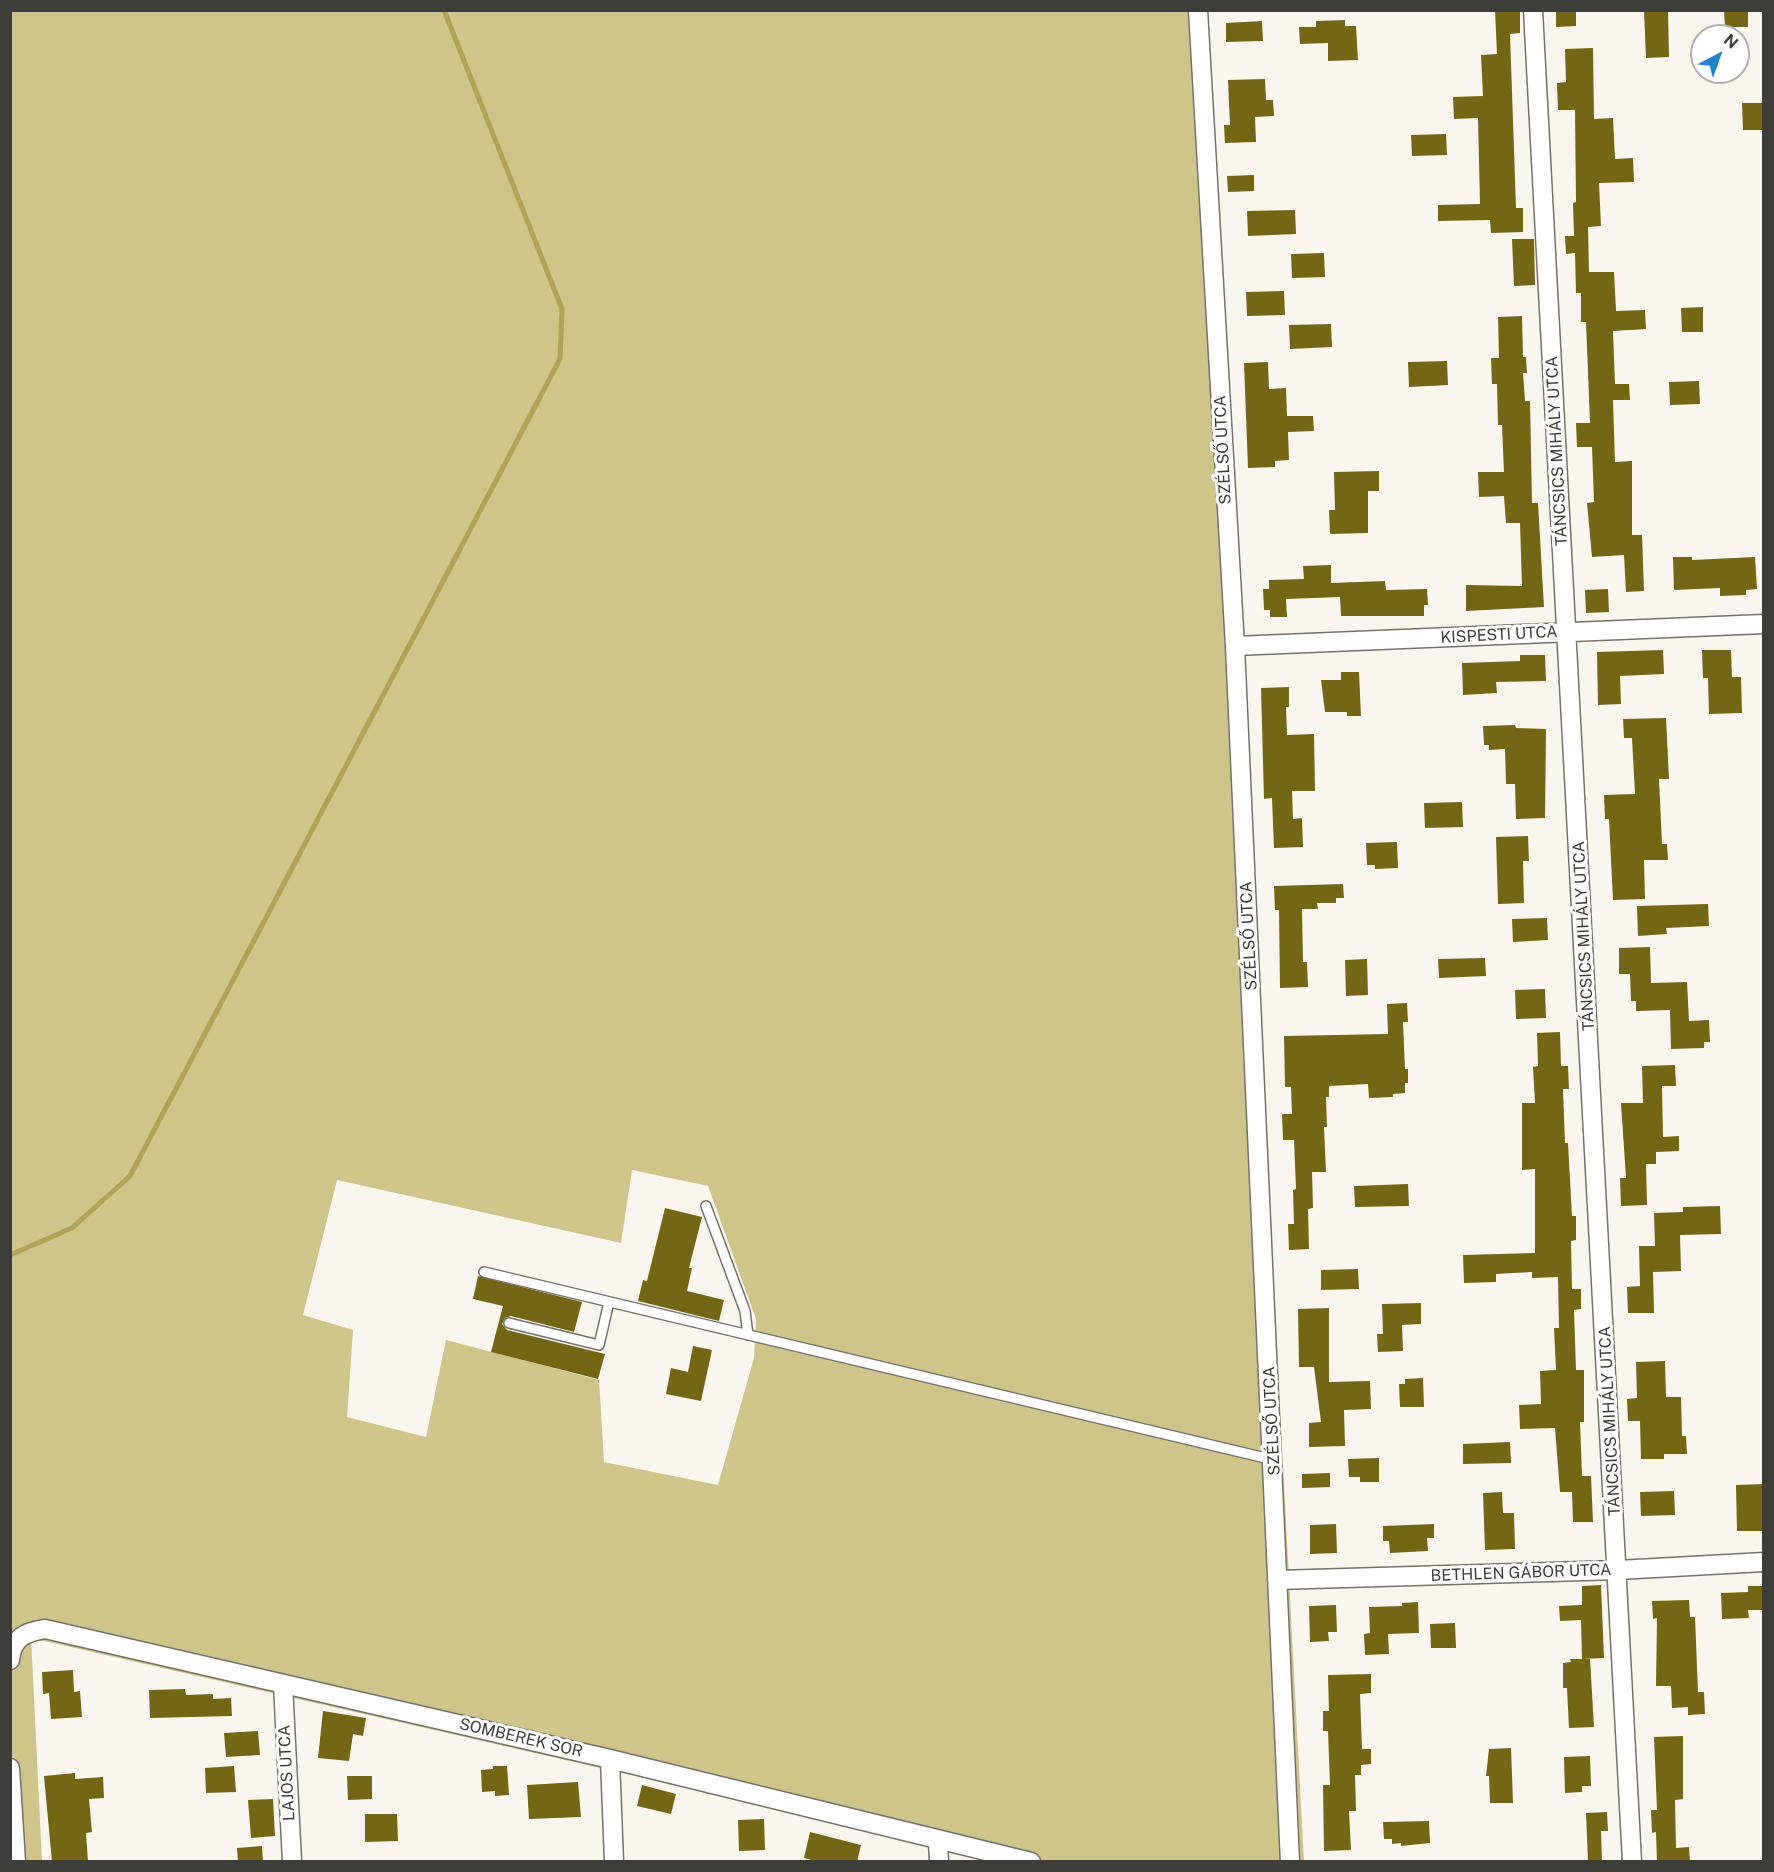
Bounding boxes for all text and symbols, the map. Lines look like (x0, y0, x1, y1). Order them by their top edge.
north arrow (1690, 24, 1750, 84)
text: N (1720, 30, 1742, 53)
street label: TÁNCSICS MIHÁLY UTCA (1542, 356, 1572, 546)
street label: SZÉLSŐ UTCA (1211, 395, 1235, 505)
street label: KISPESTI UTCA (1440, 622, 1558, 648)
street label: TÁNCSICS MIHÁLY UTCA (1569, 841, 1599, 1031)
street label: SZÉLSŐ UTCA (1237, 881, 1261, 991)
street label: TÁNCSICS MIHÁLY UTCA (1595, 1326, 1625, 1516)
street label: SZÉLSŐ UTCA (1260, 1366, 1284, 1476)
street label: BETHLEN GÁBOR UTCA (1430, 1560, 1612, 1586)
street label: SOMBEREK SOR (457, 1714, 585, 1762)
street label: LAJOS UTCA (275, 1724, 299, 1822)

